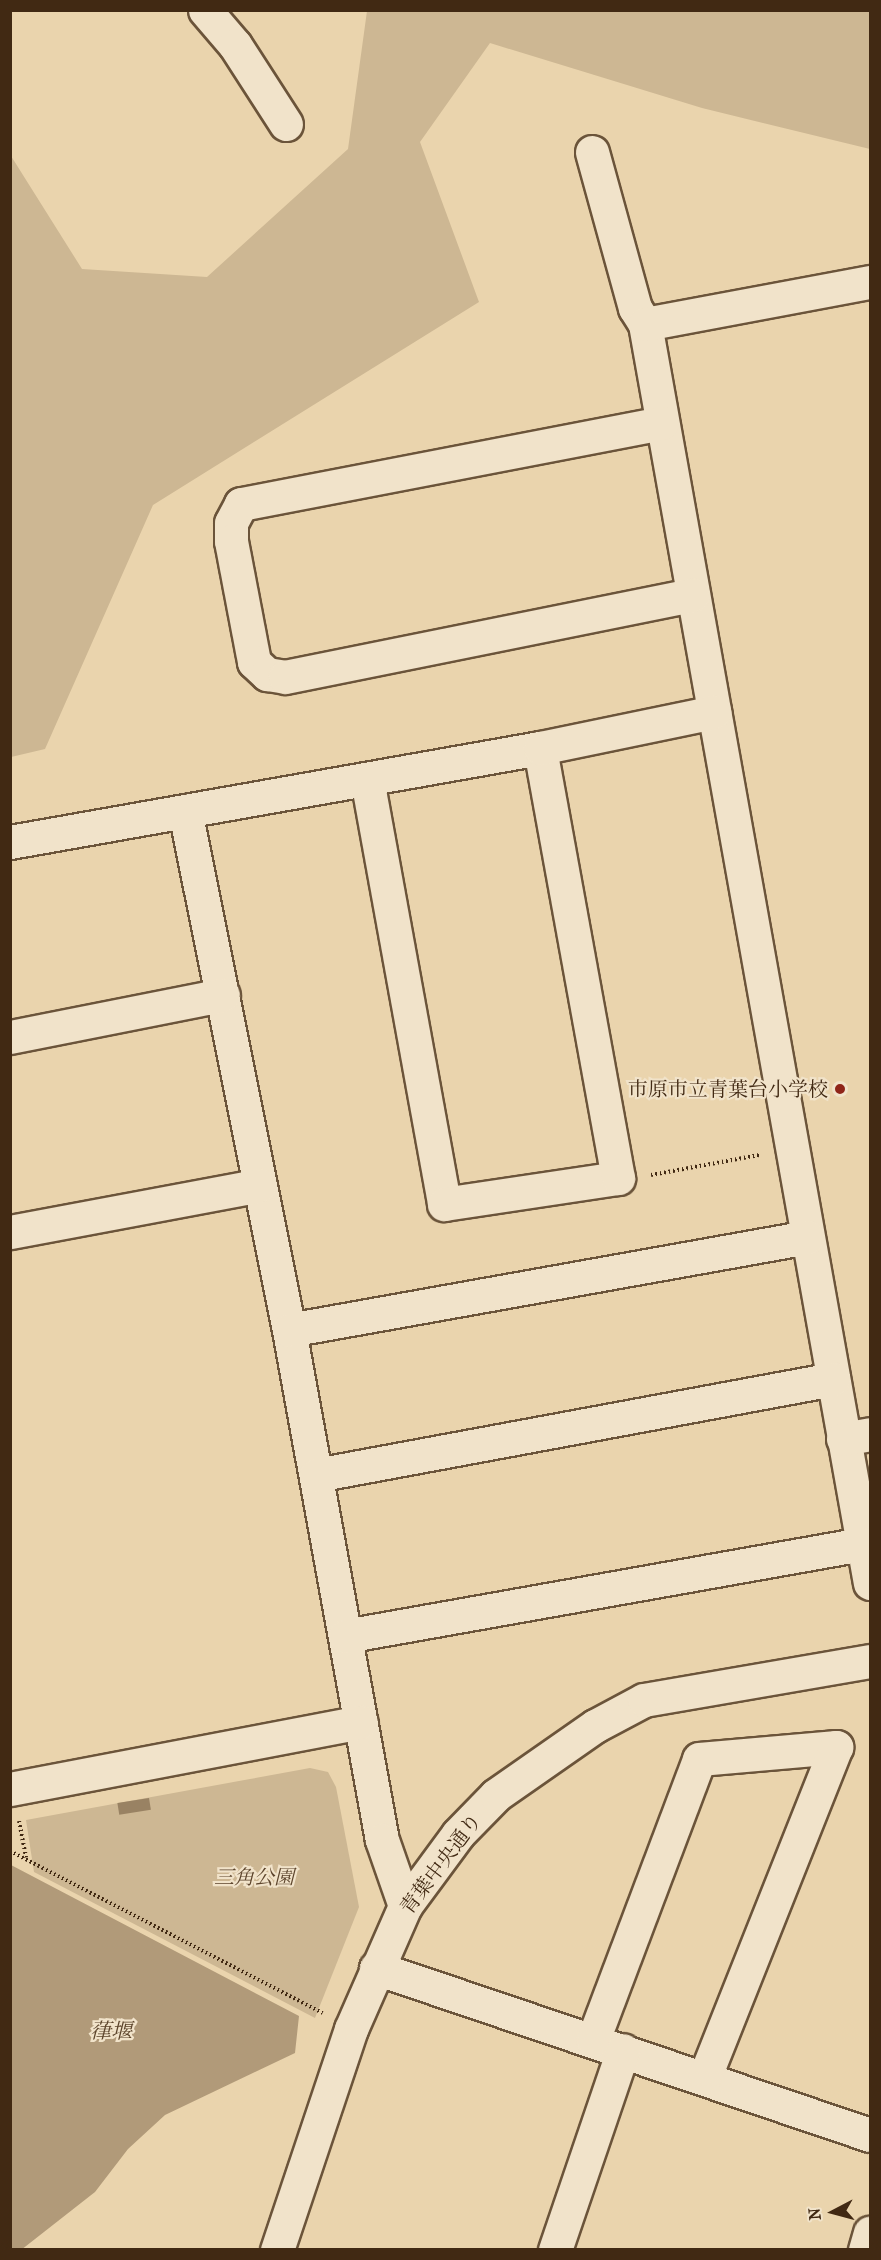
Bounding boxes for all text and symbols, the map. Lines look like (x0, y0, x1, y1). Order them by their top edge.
place label: 市原市立青葉台小学校 (628, 1077, 828, 1101)
marker: 市原市立青葉台小学校 (833, 1082, 847, 1096)
street label: 青葉中央通り (395, 1809, 487, 1919)
park label: 三角公園 (214, 1865, 294, 1889)
water label: 葎堰 (90, 2018, 132, 2044)
north arrow (803, 2182, 863, 2242)
text: N (805, 2207, 825, 2221)

